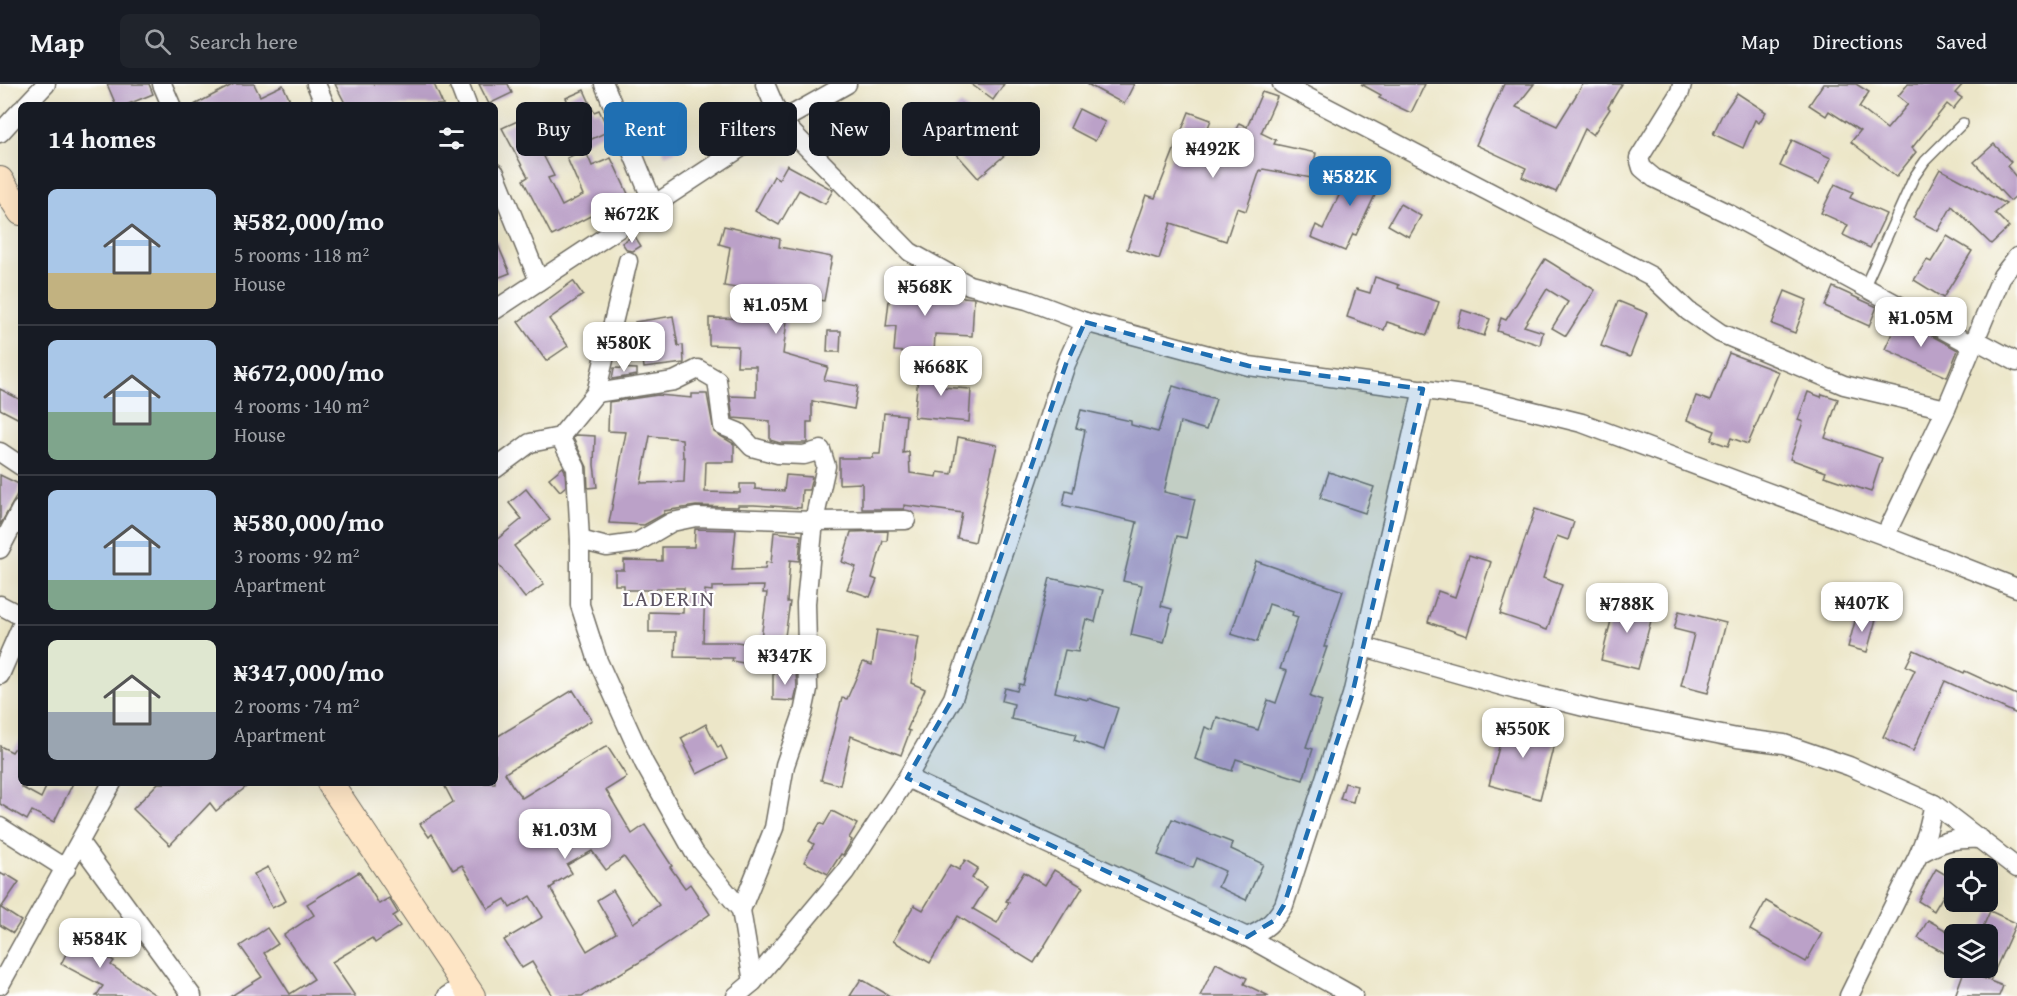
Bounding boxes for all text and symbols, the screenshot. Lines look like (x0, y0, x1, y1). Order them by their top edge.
search box (120, 14, 540, 68)
text: Map (30, 21, 84, 62)
icon: search (141, 25, 174, 58)
text: Search here (189, 25, 298, 57)
text: Map (1741, 26, 1780, 57)
text: Directions (1813, 26, 1903, 57)
text: Saved (1936, 26, 1987, 57)
chip: Buy (516, 102, 592, 156)
chip: Rent (604, 102, 687, 156)
chip: Filters (699, 102, 797, 156)
chip: New (809, 102, 890, 156)
chip: Apartment (902, 102, 1040, 156)
text: 14 homes (48, 119, 156, 158)
icon: filters (435, 122, 468, 155)
pin: ₦492K (1171, 128, 1255, 179)
text: ₦492K (1186, 133, 1240, 162)
pin: ₦582K (1308, 156, 1392, 207)
text: ₦582K (1323, 161, 1377, 190)
pin: ₦672K (590, 193, 674, 244)
text: ₦672K (605, 198, 659, 227)
text: ₦582,000/mo (234, 201, 384, 240)
icon: home (96, 213, 168, 285)
text: 5 rooms · 118 m² (234, 240, 369, 269)
pin: ₦568K (883, 266, 967, 317)
text: House (234, 269, 286, 298)
text: ₦568K (898, 271, 952, 300)
pin: ₦1.05M (727, 284, 825, 335)
text: ₦1.05M (744, 289, 808, 318)
pin: ₦1.05M (1872, 297, 1970, 348)
text: ₦1.05M (1889, 302, 1953, 331)
pin: ₦580K (582, 322, 666, 373)
text: ₦580K (597, 327, 651, 356)
pin: ₦668K (899, 346, 983, 397)
text: ₦668K (914, 351, 968, 380)
text: ₦672,000/mo (234, 352, 384, 391)
icon: home (96, 364, 168, 436)
text: 4 rooms · 140 m² (234, 391, 369, 420)
text: House (234, 420, 286, 449)
text: ₦580,000/mo (234, 502, 384, 541)
icon: home (96, 514, 168, 586)
text: 3 rooms · 92 m² (234, 541, 360, 570)
text: Apartment (234, 570, 326, 599)
district label: LADERIN (623, 582, 715, 614)
pin: ₦407K (1820, 582, 1904, 633)
pin: ₦788K (1585, 583, 1669, 634)
text: ₦407K (1835, 587, 1889, 616)
text: ₦788K (1600, 588, 1654, 617)
pin: ₦347K (743, 635, 827, 686)
text: ₦347K (758, 640, 812, 669)
text: ₦347,000/mo (234, 652, 384, 691)
icon: home (96, 664, 168, 736)
text: 2 rooms · 74 m² (234, 691, 360, 720)
pin: ₦550K (1481, 708, 1565, 759)
text: ₦550K (1496, 713, 1550, 742)
text: Apartment (234, 720, 326, 749)
pin: ₦1.03M (516, 809, 614, 860)
text: ₦1.03M (533, 814, 597, 843)
map controls (1944, 858, 1998, 978)
button: locate (1944, 858, 1998, 912)
pin: ₦584K (58, 918, 142, 969)
text: ₦584K (73, 923, 127, 952)
button: layers (1944, 924, 1998, 978)

